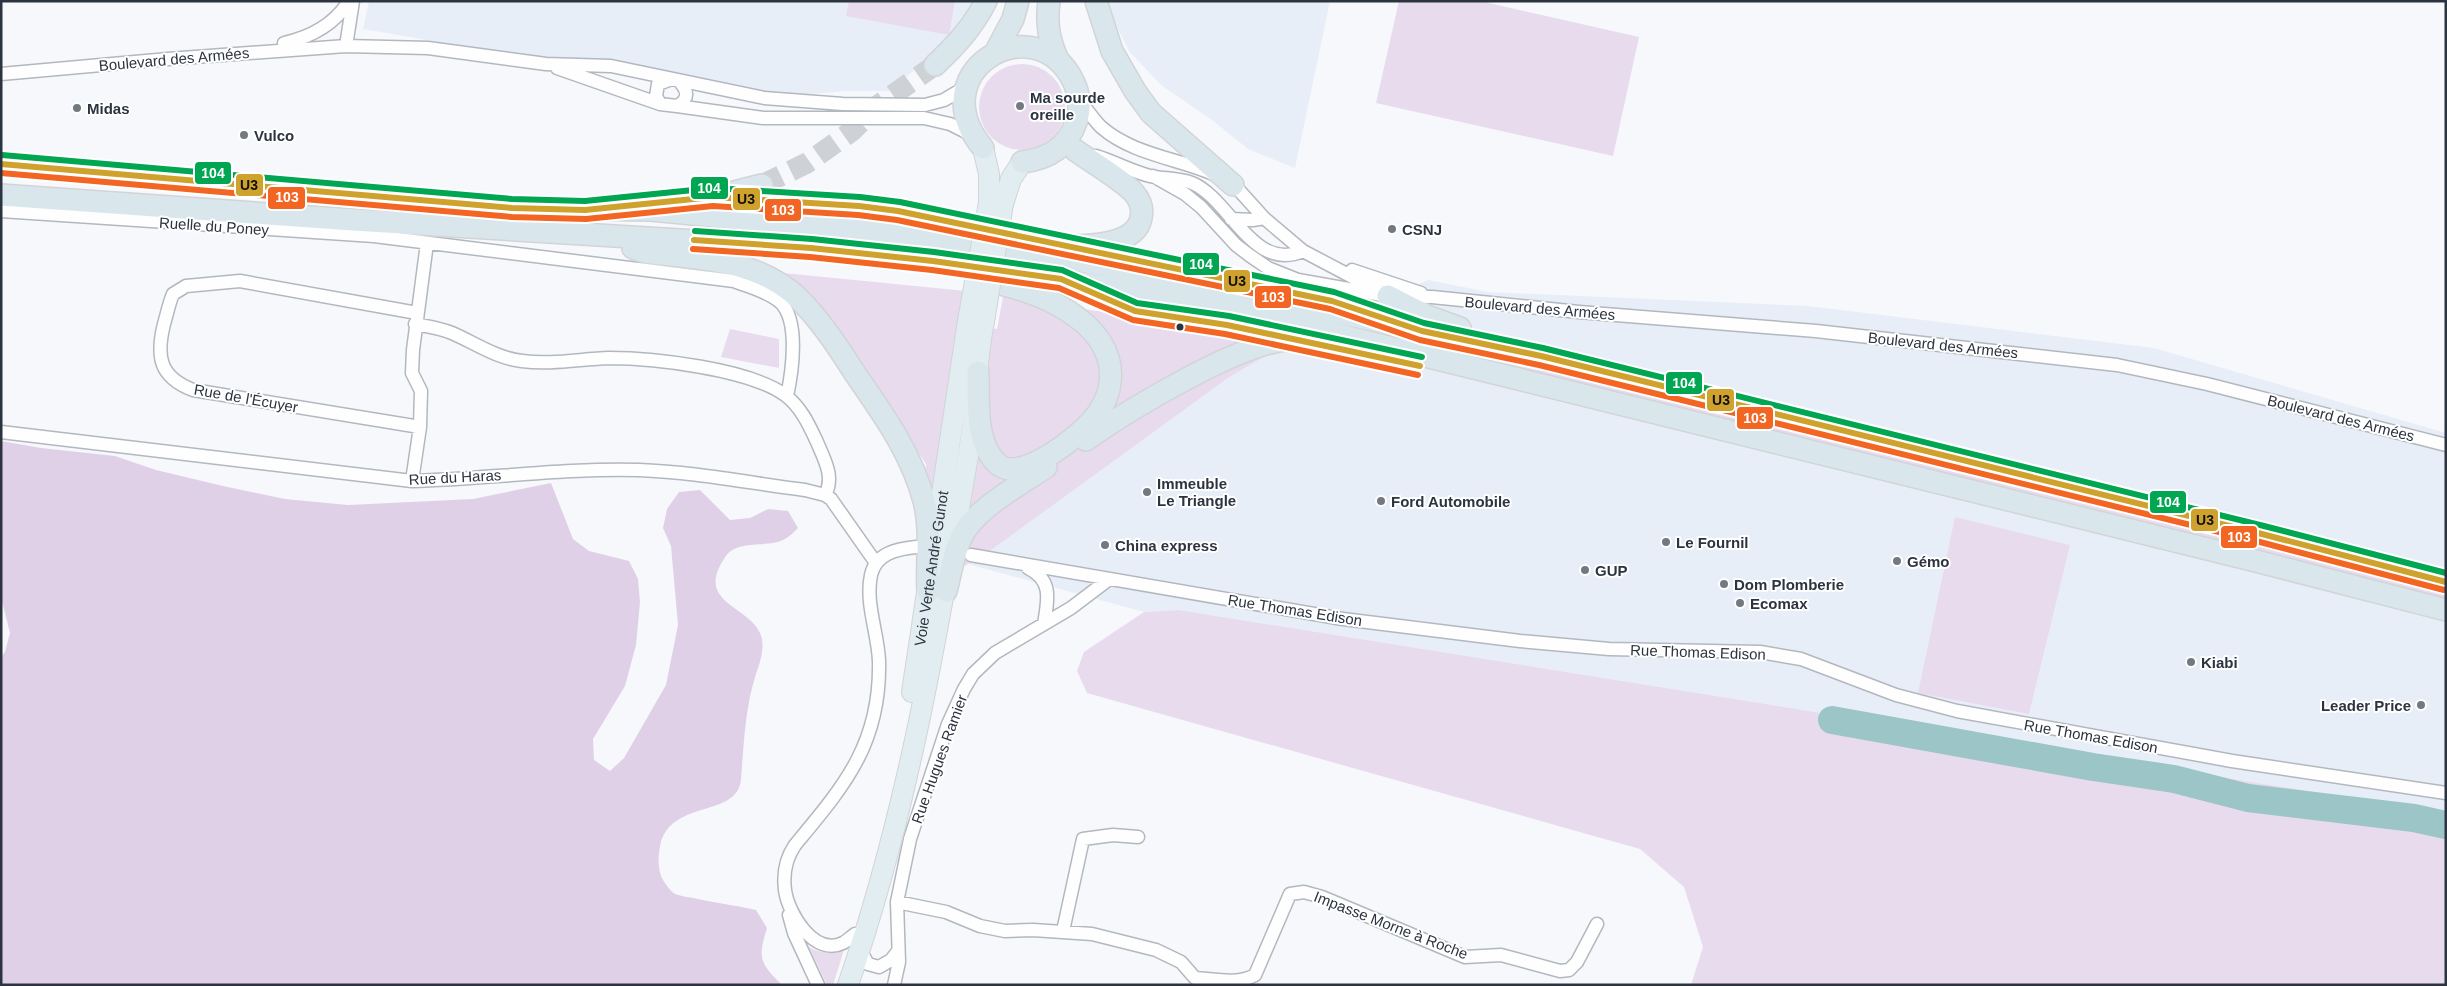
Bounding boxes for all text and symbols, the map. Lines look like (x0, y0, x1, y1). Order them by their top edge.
street label: Boulevard des Armées (98, 44, 250, 74)
place label: Ma sourde oreille (1030, 89, 1105, 123)
place label: Midas (87, 100, 130, 117)
marker: Ma sourde oreille (1014, 100, 1026, 112)
marker: Midas (71, 102, 83, 114)
place label: Vulco (254, 127, 294, 144)
marker: Vulco (238, 129, 250, 141)
line badge: 104 (194, 161, 232, 185)
text: 104 (201, 165, 225, 181)
line badge: U3 (235, 173, 264, 197)
line badge: 104 (690, 176, 729, 200)
text: U3 (240, 177, 258, 193)
text: 104 (697, 180, 721, 196)
line badge: 103 (267, 186, 306, 210)
line badge: U3 (732, 187, 761, 211)
text: 103 (275, 189, 299, 205)
text: U3 (737, 191, 755, 207)
line badge: 103 (764, 198, 802, 222)
text: 103 (771, 202, 795, 218)
street label: Ruelle du Poney (159, 214, 270, 238)
place label: CSNJ (1402, 221, 1442, 238)
marker: CSNJ (1386, 223, 1398, 235)
line badge: 104 (1182, 252, 1220, 276)
text: 104 (1189, 256, 1213, 272)
line badge: U3 (1223, 269, 1251, 293)
text: U3 (1228, 273, 1246, 289)
line badge: 103 (1254, 285, 1292, 309)
text: 103 (1261, 289, 1285, 305)
street label: Boulevard des Armées (1464, 293, 1616, 323)
unlabelled marker (1175, 322, 1185, 332)
street label: Boulevard des Armées (1867, 329, 2019, 361)
line badge: 104 (1665, 371, 1703, 395)
text: 104 (1672, 375, 1696, 391)
street label: Rue de l'Écuyer (193, 380, 299, 416)
line badge: U3 (1706, 388, 1735, 412)
street label: Boulevard des Armées (2266, 391, 2416, 445)
text: U3 (1712, 392, 1730, 408)
line badge: 103 (1736, 406, 1774, 430)
text: 103 (1743, 410, 1767, 426)
street label: Rue du Haras (408, 466, 502, 488)
place label: Immeuble Le Triangle (1157, 475, 1236, 509)
marker: Immeuble Le Triangle (1141, 486, 1153, 498)
street label: Voie Verte André Gunot (911, 489, 951, 647)
line badge: 104 (2149, 490, 2187, 514)
place label: Ford Automobile (1391, 493, 1510, 510)
text: 104 (2156, 494, 2180, 510)
marker: Ford Automobile (1375, 495, 1387, 507)
line badge: U3 (2190, 508, 2219, 532)
text: U3 (2196, 512, 2214, 528)
line badge: 103 (2220, 525, 2258, 549)
text: 103 (2227, 529, 2251, 545)
place label: Le Fournil (1676, 534, 1749, 551)
marker: Le Fournil (1660, 536, 1672, 548)
place label: China express (1115, 537, 1218, 554)
marker: China express (1099, 539, 1111, 551)
place label: Gémo (1907, 553, 1950, 570)
marker: Gémo (1891, 555, 1903, 567)
place label: GUP (1595, 562, 1628, 579)
marker: GUP (1579, 564, 1591, 576)
place label: Dom Plomberie (1734, 576, 1844, 593)
marker: Dom Plomberie (1718, 578, 1730, 590)
street label: Rue Thomas Edison (1227, 591, 1363, 629)
place label: Ecomax (1750, 595, 1808, 612)
marker: Ecomax (1734, 597, 1746, 609)
street label: Rue Thomas Edison (1630, 641, 1766, 663)
place label: Kiabi (2201, 654, 2238, 671)
marker: Kiabi (2185, 656, 2197, 668)
street label: Rue Hugues Ramier (908, 692, 970, 826)
place label: Leader Price (2321, 697, 2411, 714)
marker: Leader Price (2415, 699, 2427, 711)
street label: Rue Thomas Edison (2023, 716, 2159, 756)
street label: Impasse Morne à Roche (1312, 888, 1470, 962)

